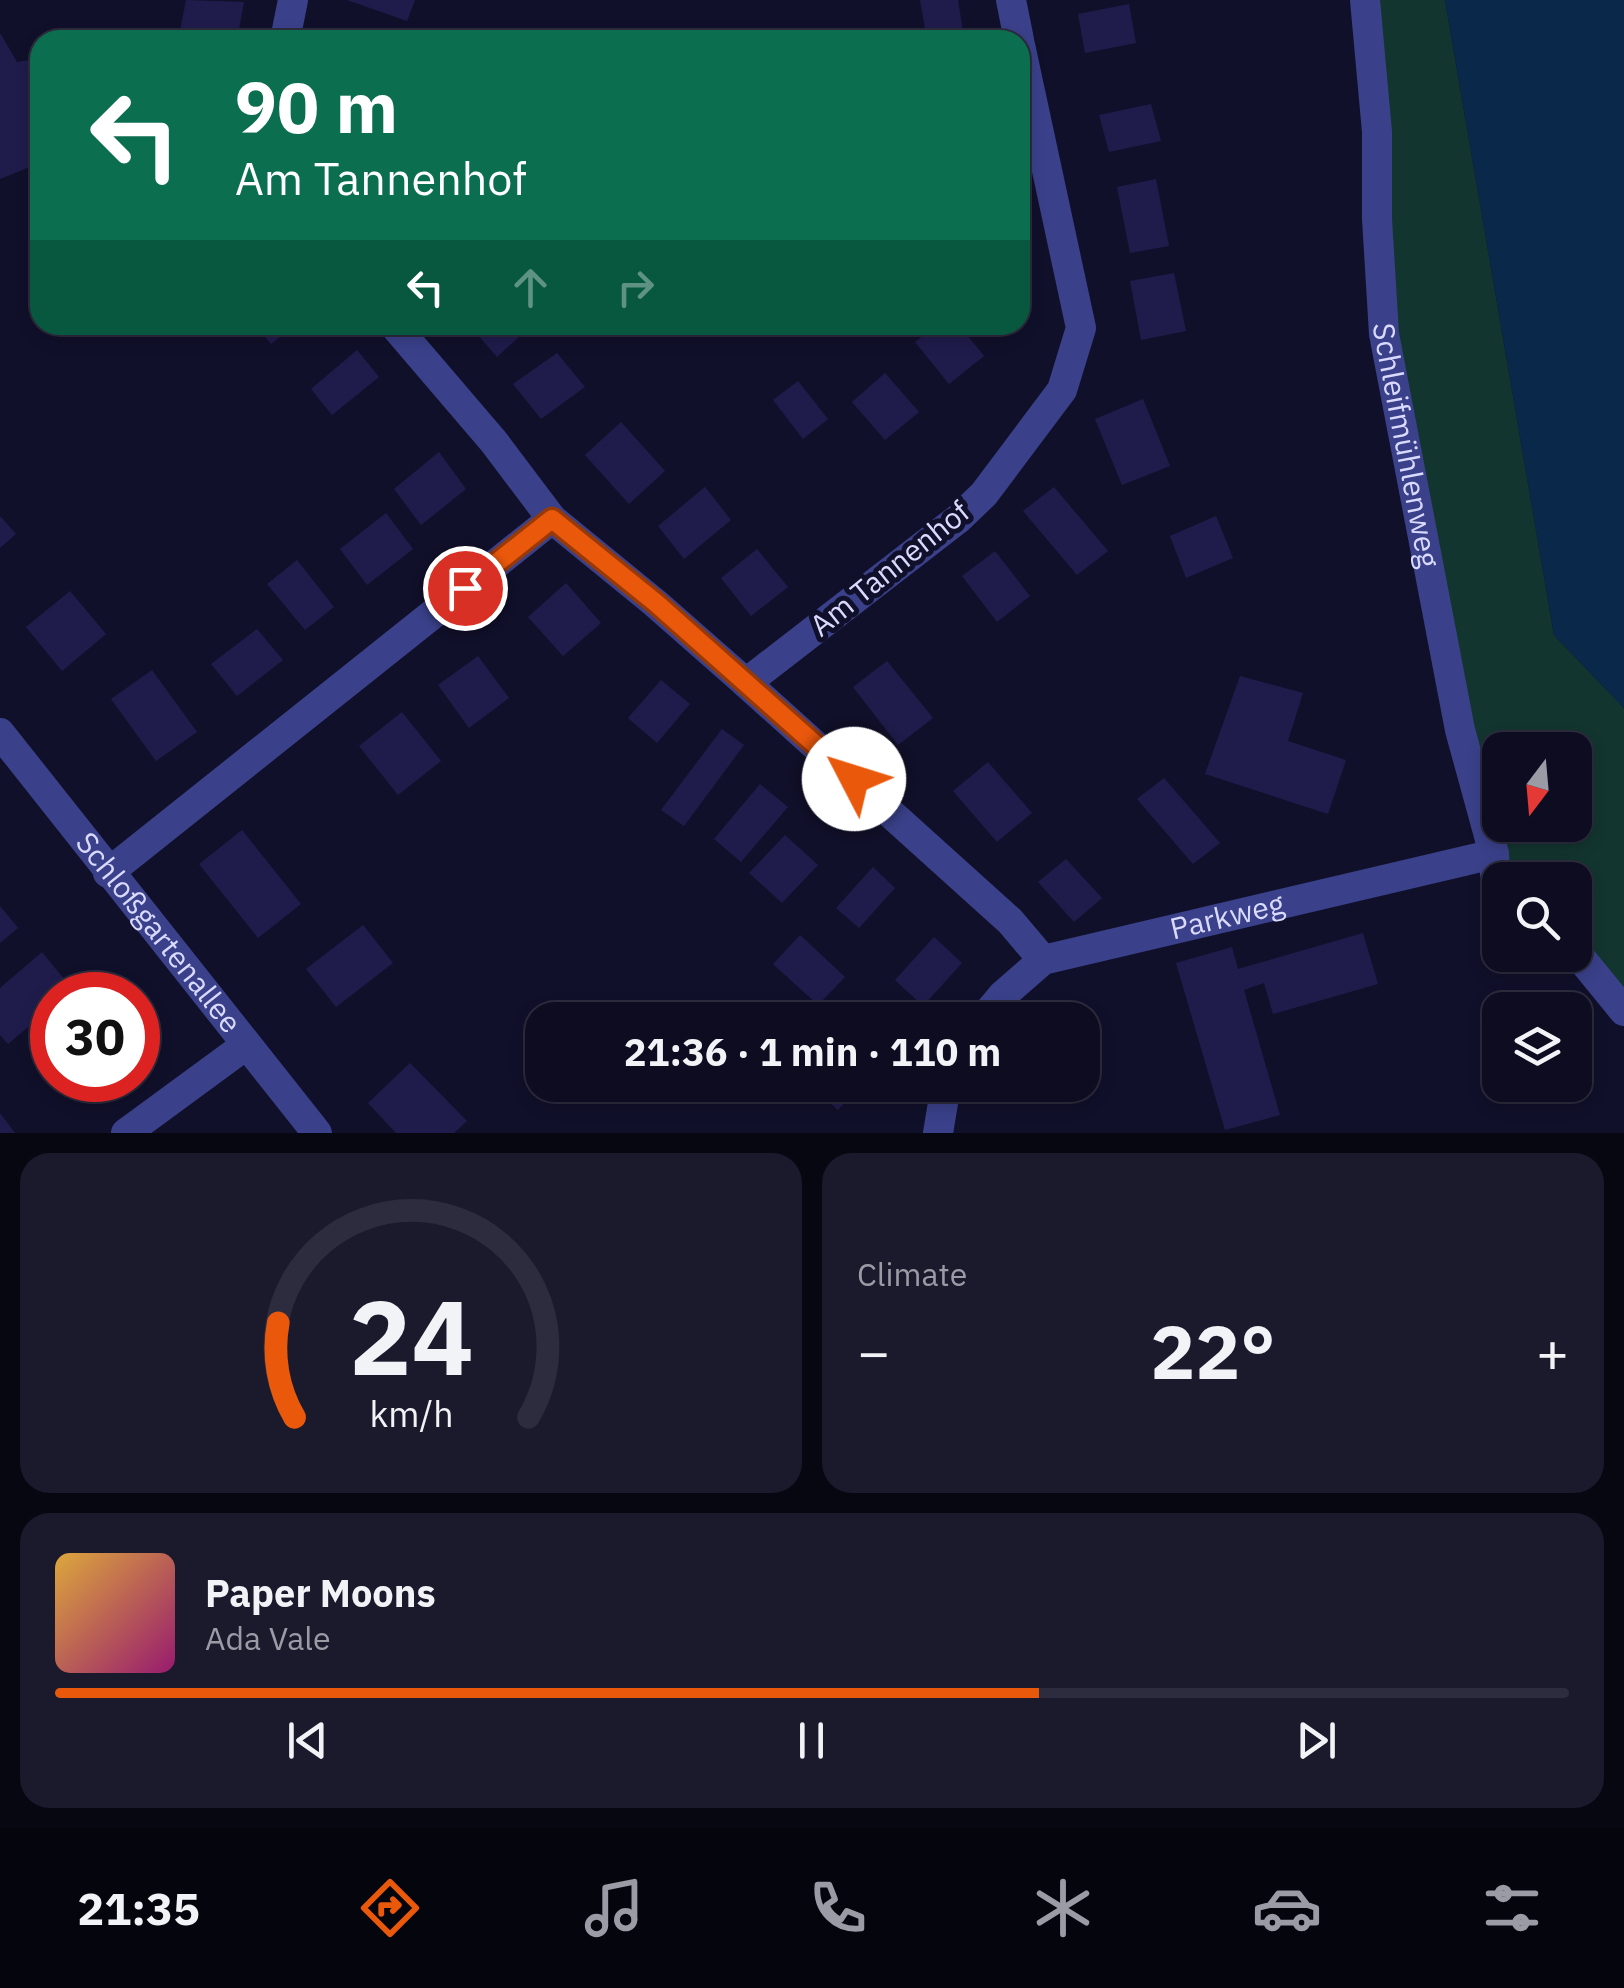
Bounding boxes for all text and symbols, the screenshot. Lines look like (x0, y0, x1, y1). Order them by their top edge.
text: 90 m (235, 61, 398, 152)
icon: left (70, 70, 200, 200)
text: Am Tannenhof (235, 149, 527, 207)
icon: left (398, 260, 453, 315)
icon: ahead (503, 260, 558, 315)
icon: right (608, 260, 663, 315)
street label: Schleifmühlenweg (1365, 322, 1449, 571)
street label: Am Tannenhof (801, 491, 977, 644)
pin (423, 546, 508, 631)
icon: arrive (438, 561, 493, 616)
position arrow (802, 727, 906, 831)
north arrow (1482, 732, 1592, 842)
map controls (1482, 732, 1592, 1102)
street label: Schloßgartenallee (68, 824, 251, 1040)
button: search (1482, 862, 1592, 972)
street label: Parkweg (1166, 883, 1288, 948)
speed limit sign: 30 (30, 972, 160, 1102)
button: layers (1482, 992, 1592, 1102)
text: 21:36 · 1 min · 110 m (624, 1027, 1001, 1076)
text: Climate (857, 1253, 967, 1295)
text: 24 (349, 1268, 473, 1404)
text: 22° (1150, 1302, 1276, 1400)
text: − (857, 1316, 890, 1387)
text: + (1536, 1316, 1569, 1387)
text: km/h (369, 1390, 453, 1437)
text: Paper Moons (205, 1568, 436, 1617)
text: Ada Vale (205, 1617, 331, 1659)
icon: previous (280, 1713, 335, 1768)
icon: pause (784, 1713, 839, 1768)
icon: next (1289, 1713, 1344, 1768)
icon: directions (355, 1873, 425, 1943)
icon: music (579, 1873, 649, 1943)
icon: phone (803, 1873, 873, 1943)
icon: climate (1028, 1873, 1098, 1943)
icon: car (1252, 1873, 1322, 1943)
icon: filters (1477, 1873, 1547, 1943)
text: 21:35 (77, 1879, 200, 1937)

